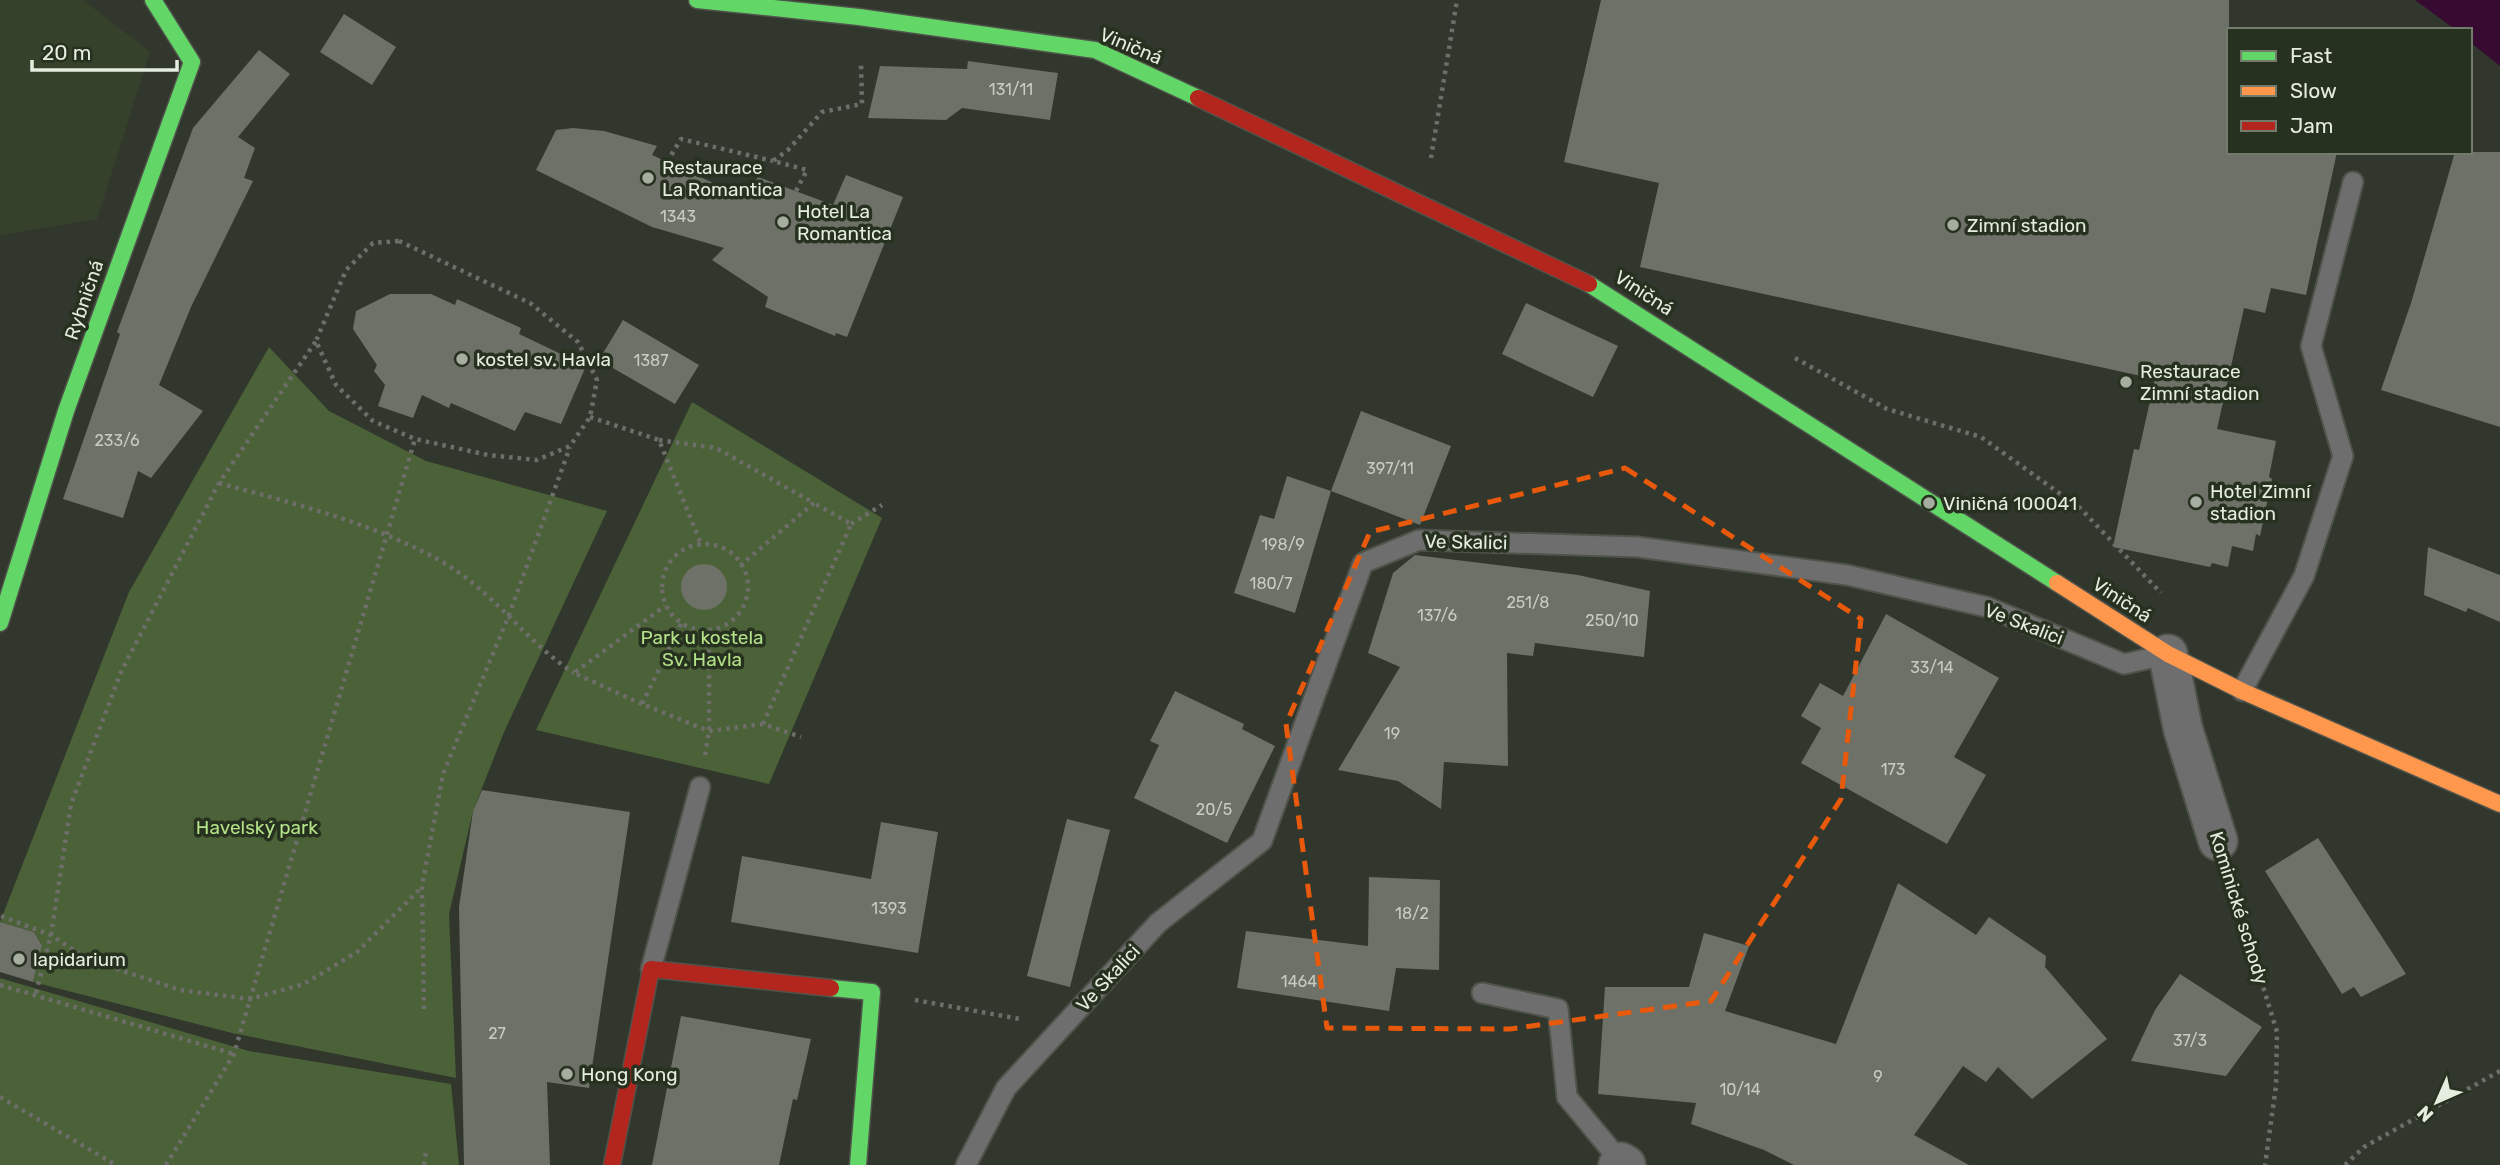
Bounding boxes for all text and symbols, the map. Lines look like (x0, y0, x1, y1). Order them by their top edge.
street label: Viničná (1096, 23, 1166, 69)
scale bar (32, 28, 177, 72)
legend (2227, 28, 2472, 154)
text: 20 m (42, 40, 91, 65)
text: Fast (2290, 43, 2332, 68)
text: Slow (2290, 78, 2337, 103)
house number: 131/11 (989, 80, 1033, 99)
text: Jam (2290, 113, 2334, 138)
place label: Restaurace La Romantica (662, 156, 783, 201)
marker: Restaurace La Romantica (640, 170, 656, 186)
place label: Hotel La Romantica (797, 200, 892, 245)
house number: 1343 (660, 207, 696, 226)
marker: Hotel La Romantica (775, 214, 791, 230)
place label: Zimní stadion (1967, 214, 2087, 237)
marker: Zimní stadion (1945, 217, 1961, 233)
street label: Rybničná (60, 257, 108, 343)
street label: Viničná (1610, 265, 1678, 321)
place label: kostel sv. Havla (476, 348, 611, 371)
marker: kostel sv. Havla (454, 351, 470, 367)
house number: 1387 (634, 351, 668, 370)
place label: Restaurace Zimní stadion (2140, 360, 2260, 405)
marker: Restaurace Zimní stadion (2118, 374, 2134, 390)
house number: 233/6 (94, 431, 140, 450)
house number: 397/11 (1366, 459, 1414, 478)
place label: Hotel Zimní stadion (2210, 480, 2312, 525)
place label: Viničná 100041 (1943, 492, 2077, 515)
marker: Hotel Zimní stadion (2188, 494, 2204, 510)
marker: Viničná 100041 (1921, 495, 1937, 511)
street label: Ve Skalici (1424, 530, 1508, 554)
house number: 198/9 (1261, 535, 1305, 554)
street label: Viničná (2088, 572, 2156, 628)
house number: 180/7 (1250, 574, 1292, 593)
house number: 251/8 (1506, 593, 1550, 612)
street label: Ve Skalici (1981, 598, 2067, 650)
house number: 137/6 (1417, 606, 1457, 625)
house number: 250/10 (1585, 611, 1639, 630)
park label: Park u kostela Sv. Havla (640, 626, 764, 671)
house number: 33/14 (1910, 658, 1954, 677)
house number: 19 (1384, 724, 1400, 743)
house number: 173 (1881, 760, 1905, 779)
house number: 20/5 (1196, 800, 1232, 819)
park label: Havelský park (196, 816, 318, 839)
street label: Kominické schody (2205, 829, 2273, 987)
house number: 1393 (871, 899, 907, 918)
house number: 18/2 (1395, 904, 1429, 923)
street label: Ve Skalici (1071, 940, 1145, 1016)
place label: lapidarium (33, 948, 126, 971)
marker: lapidarium (11, 951, 27, 967)
house number: 1464 (1281, 972, 1317, 991)
house number: 27 (488, 1024, 506, 1043)
house number: 37/3 (2173, 1031, 2207, 1050)
place label: Hong Kong (581, 1063, 678, 1086)
marker: Hong Kong (559, 1066, 575, 1082)
house number: 9 (1873, 1067, 1883, 1086)
north arrow (2402, 1067, 2472, 1137)
house number: 10/14 (1719, 1080, 1761, 1099)
text: N (2412, 1101, 2438, 1127)

